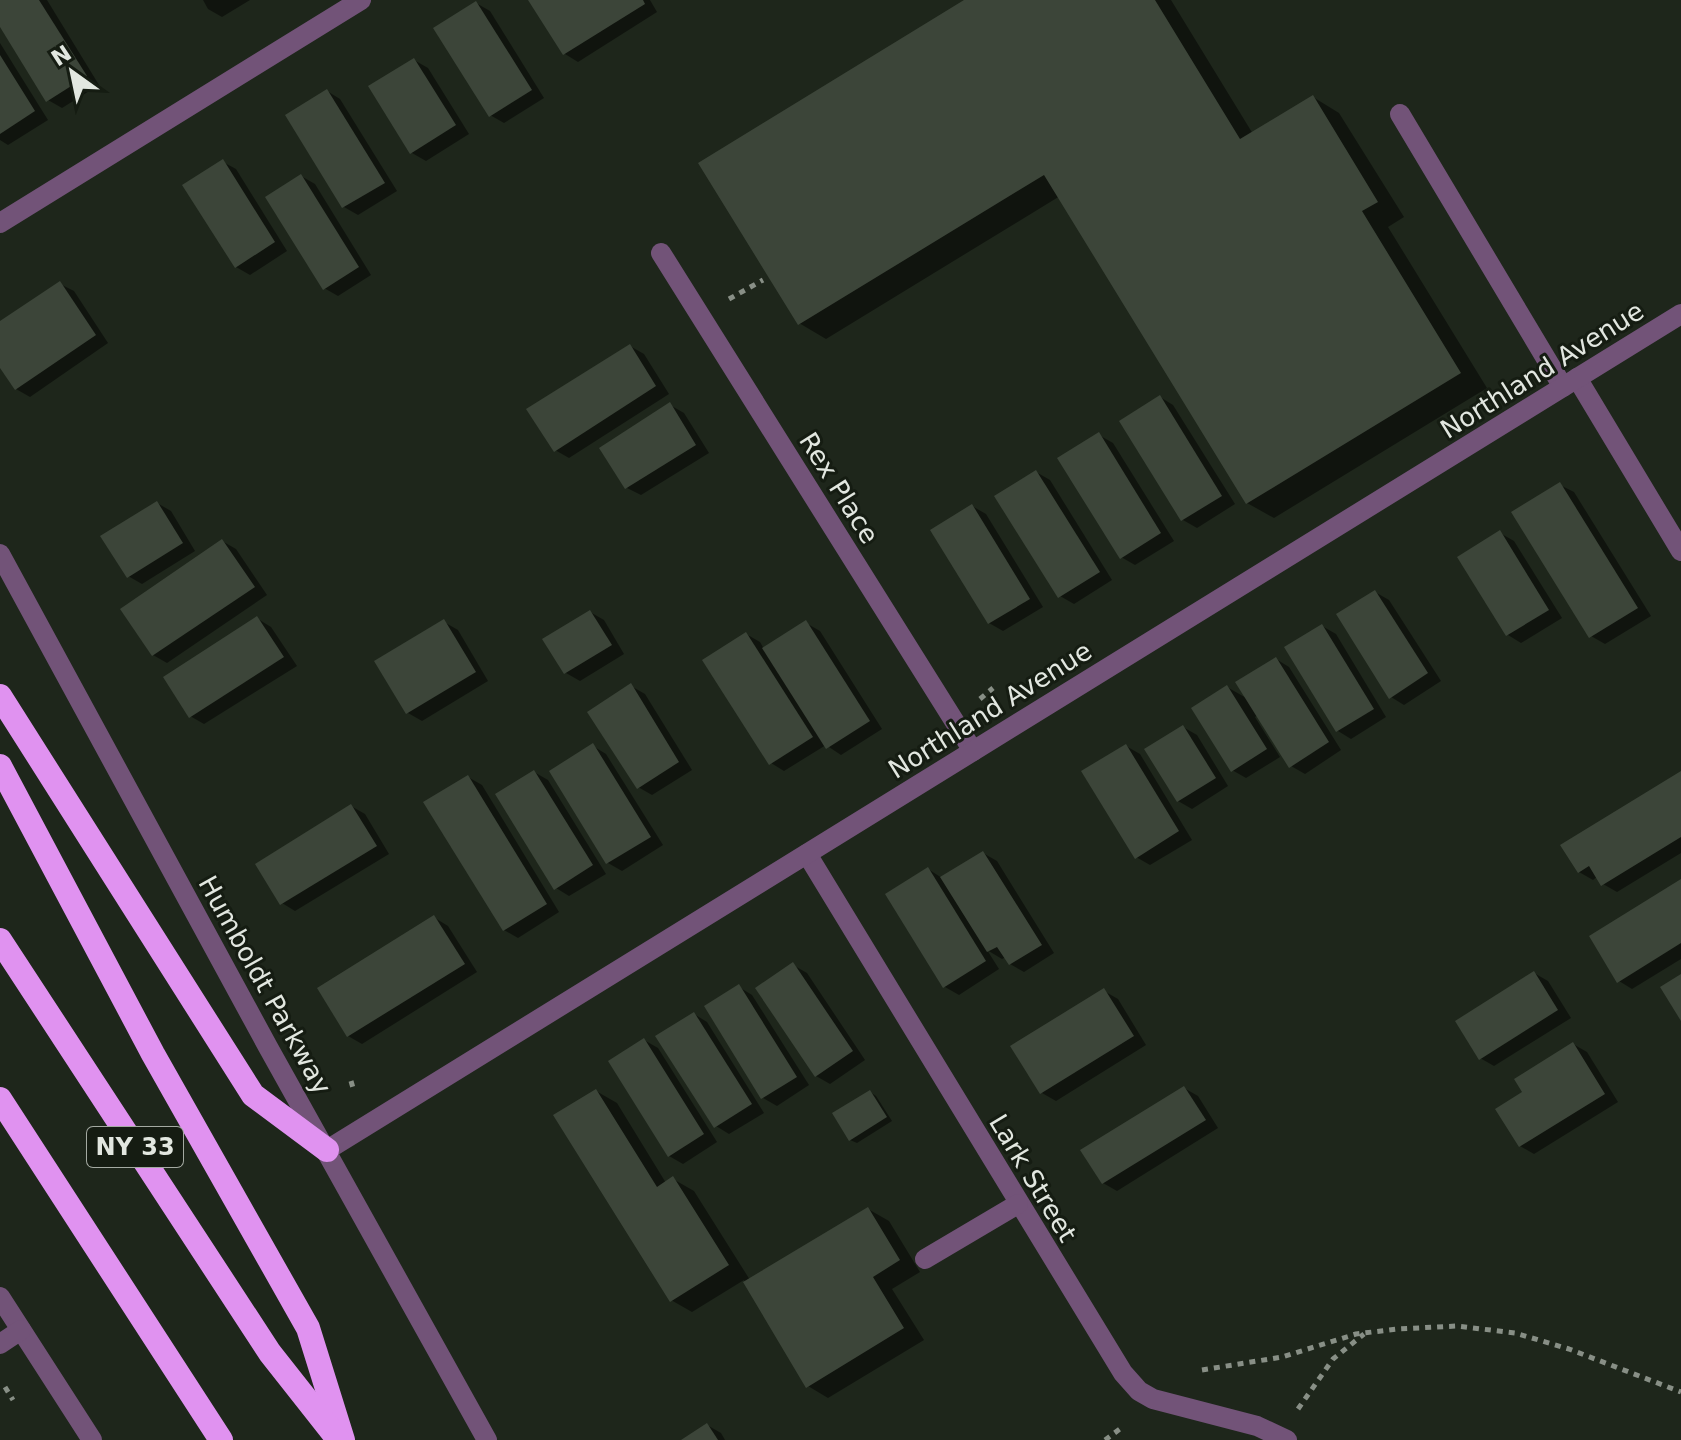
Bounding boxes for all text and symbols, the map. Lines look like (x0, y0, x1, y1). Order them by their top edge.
north arrow (32, 32, 112, 112)
text: N (47, 40, 76, 71)
street label: Northland Avenue (1435, 295, 1649, 445)
street label: Rex Place (793, 427, 885, 549)
street label: Northland Avenue (883, 635, 1097, 785)
street label: Humboldt Parkway (193, 871, 337, 1099)
street label: Lark Street (983, 1109, 1083, 1247)
road number: NY 33 (87, 1127, 183, 1167)

